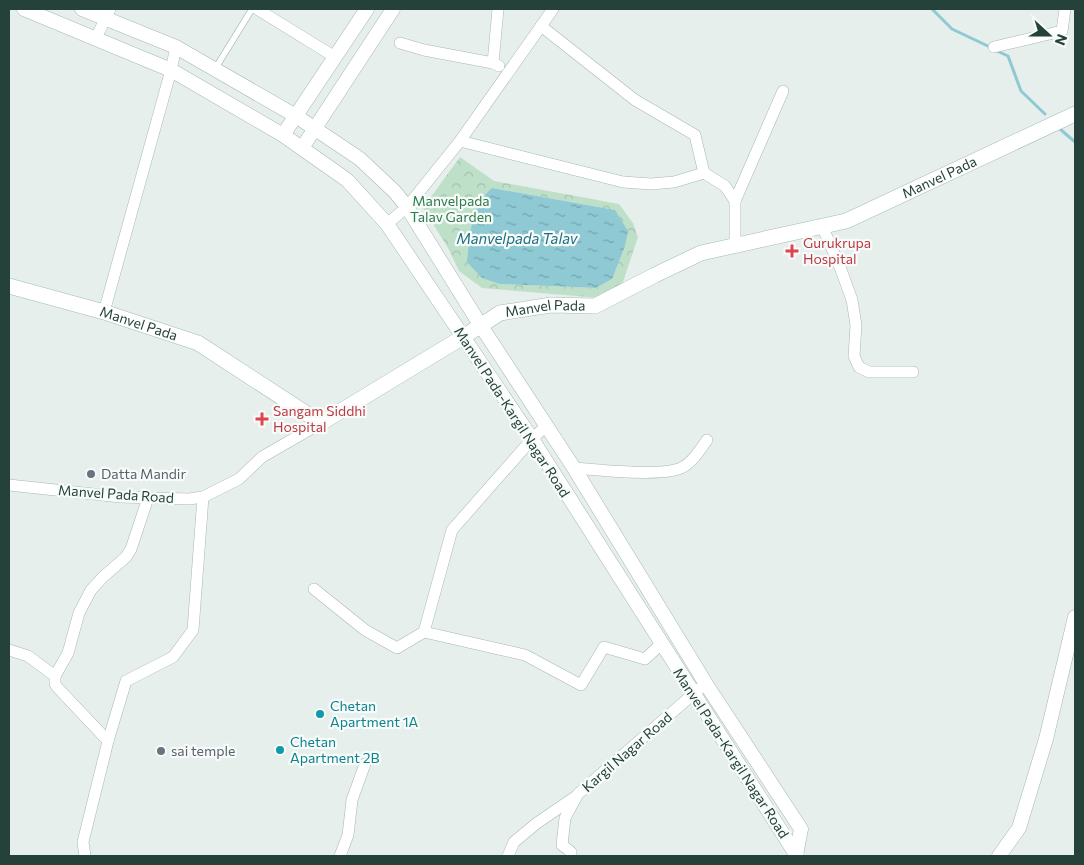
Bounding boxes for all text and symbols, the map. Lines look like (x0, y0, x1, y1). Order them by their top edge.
north arrow (1024, 10, 1074, 60)
text: N (1052, 32, 1071, 48)
street label: Manvel Pada (899, 152, 979, 202)
park label: Manvelpada Talav Garden (410, 192, 492, 225)
water label: Manvelpada Talav (457, 229, 579, 247)
place label: Gurukrupa Hospital (803, 234, 871, 267)
marker: Gurukrupa Hospital (785, 244, 799, 258)
street label: Manvel Pada (504, 296, 586, 320)
street label: Manvel Pada (98, 302, 180, 344)
street label: Manvel Pada-Kargil Nagar Road (451, 323, 574, 500)
place label: Sangam Siddhi Hospital (273, 402, 366, 435)
marker: Sangam Siddhi Hospital (255, 412, 269, 426)
place label: Datta Mandir (101, 465, 186, 482)
marker: Datta Mandir (85, 468, 97, 480)
street label: Manvel Pada Road (58, 481, 174, 506)
street label: Manvel Pada-Kargil Nagar Road (670, 664, 793, 841)
place label: Chetan Apartment 1A (330, 697, 419, 730)
marker: Chetan Apartment 1A (314, 708, 326, 720)
street label: Kargil Nagar Road (578, 708, 675, 795)
place label: Chetan Apartment 2B (290, 733, 379, 766)
place label: sai temple (171, 742, 235, 759)
marker: Chetan Apartment 2B (274, 744, 286, 756)
marker: sai temple (155, 745, 167, 757)

